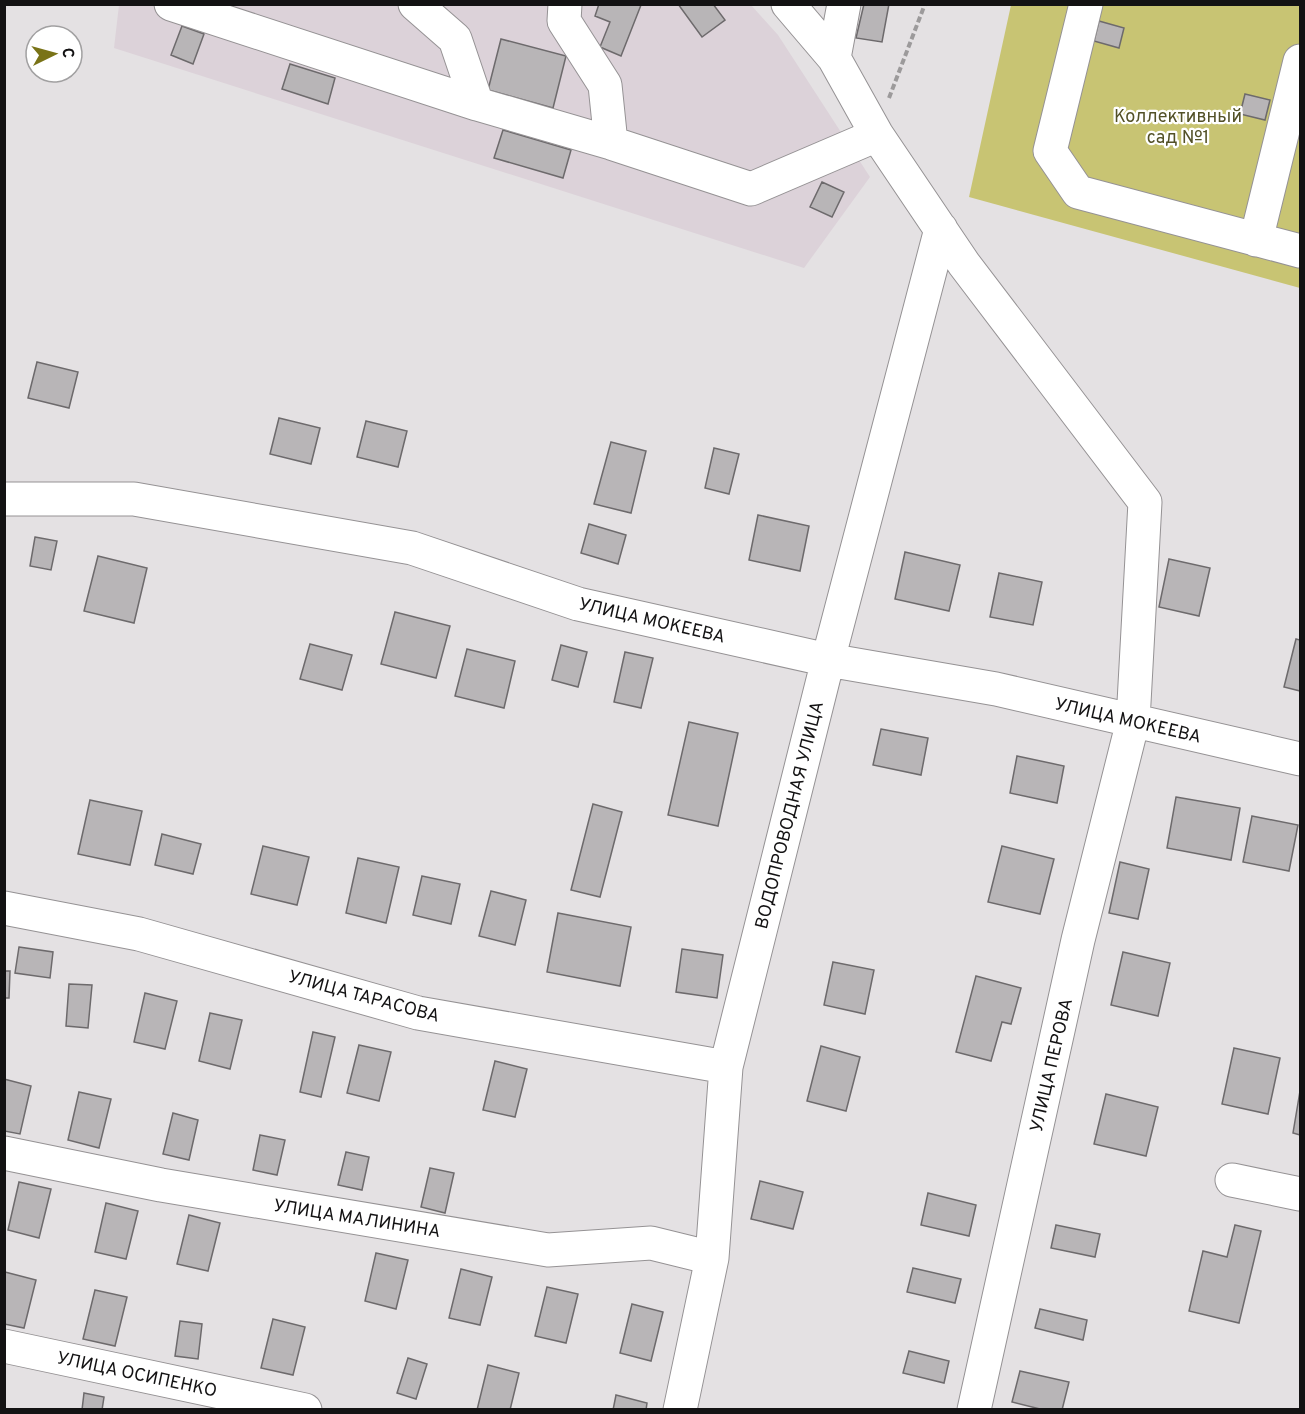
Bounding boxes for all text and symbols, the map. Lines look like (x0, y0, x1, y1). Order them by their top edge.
north arrow (24, 24, 84, 84)
text: С (57, 47, 77, 59)
park label: Коллективный сад №1 (1114, 106, 1242, 150)
street label: УЛИЦА МОКЕЕВА (576, 593, 727, 650)
street label: УЛИЦА МОКЕЕВА (1052, 693, 1203, 750)
street label: ВОДОПРОВОДНАЯ УЛИЦА (751, 699, 830, 932)
street label: УЛИЦА ТАРАСОВА (285, 966, 442, 1029)
street label: УЛИЦА ПЕРОВА (1026, 996, 1079, 1135)
street label: УЛИЦА МАЛИНИНА (272, 1195, 442, 1244)
street label: УЛИЦА ОСИПЕНКО (54, 1347, 219, 1404)

